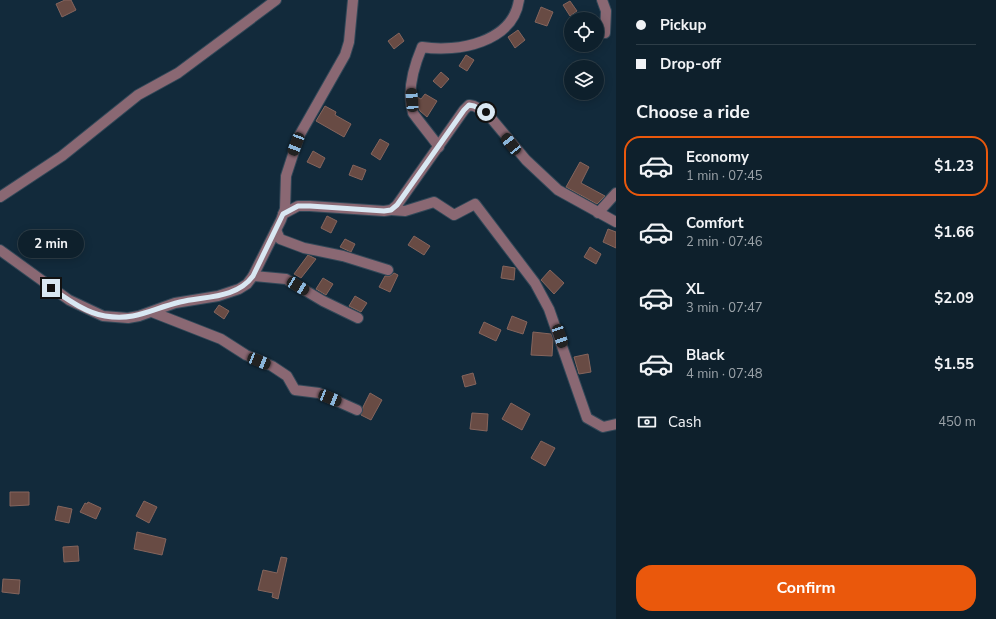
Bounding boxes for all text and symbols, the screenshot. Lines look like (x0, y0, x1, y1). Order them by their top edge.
map controls (564, 12, 604, 100)
button: locate (564, 12, 604, 52)
text: Pickup (660, 15, 706, 35)
text: Drop-off (660, 54, 721, 74)
button: layers (564, 60, 604, 100)
car (405, 88, 419, 112)
text: Choose a ride (636, 100, 750, 124)
route start (477, 103, 495, 121)
car (286, 131, 306, 157)
car (499, 131, 523, 157)
text: Economy (686, 147, 749, 167)
icon: car (638, 148, 674, 184)
text: $1.23 (934, 156, 974, 176)
text: 1 min · 07:45 (686, 167, 762, 185)
text: Comfort (686, 213, 743, 233)
icon: car (638, 214, 674, 250)
text: $1.66 (934, 222, 974, 242)
callout: 2 min (18, 230, 84, 258)
text: 2 min · 07:46 (686, 233, 762, 251)
text: 2 min (34, 235, 68, 253)
car (285, 275, 311, 297)
route end (42, 279, 60, 297)
text: XL (686, 279, 705, 299)
icon: car (638, 280, 674, 316)
text: $2.09 (934, 288, 974, 308)
text: 3 min · 07:47 (686, 299, 762, 317)
car (551, 323, 569, 349)
text: Black (686, 345, 724, 365)
icon: car (638, 346, 674, 382)
car (246, 351, 272, 371)
text: $1.55 (934, 354, 974, 374)
text: 4 min · 07:48 (686, 365, 762, 383)
car (317, 388, 343, 408)
icon: cash (636, 411, 658, 433)
text: Cash (668, 412, 702, 432)
text: 450 m (938, 413, 976, 431)
button: Confirm (636, 565, 976, 611)

